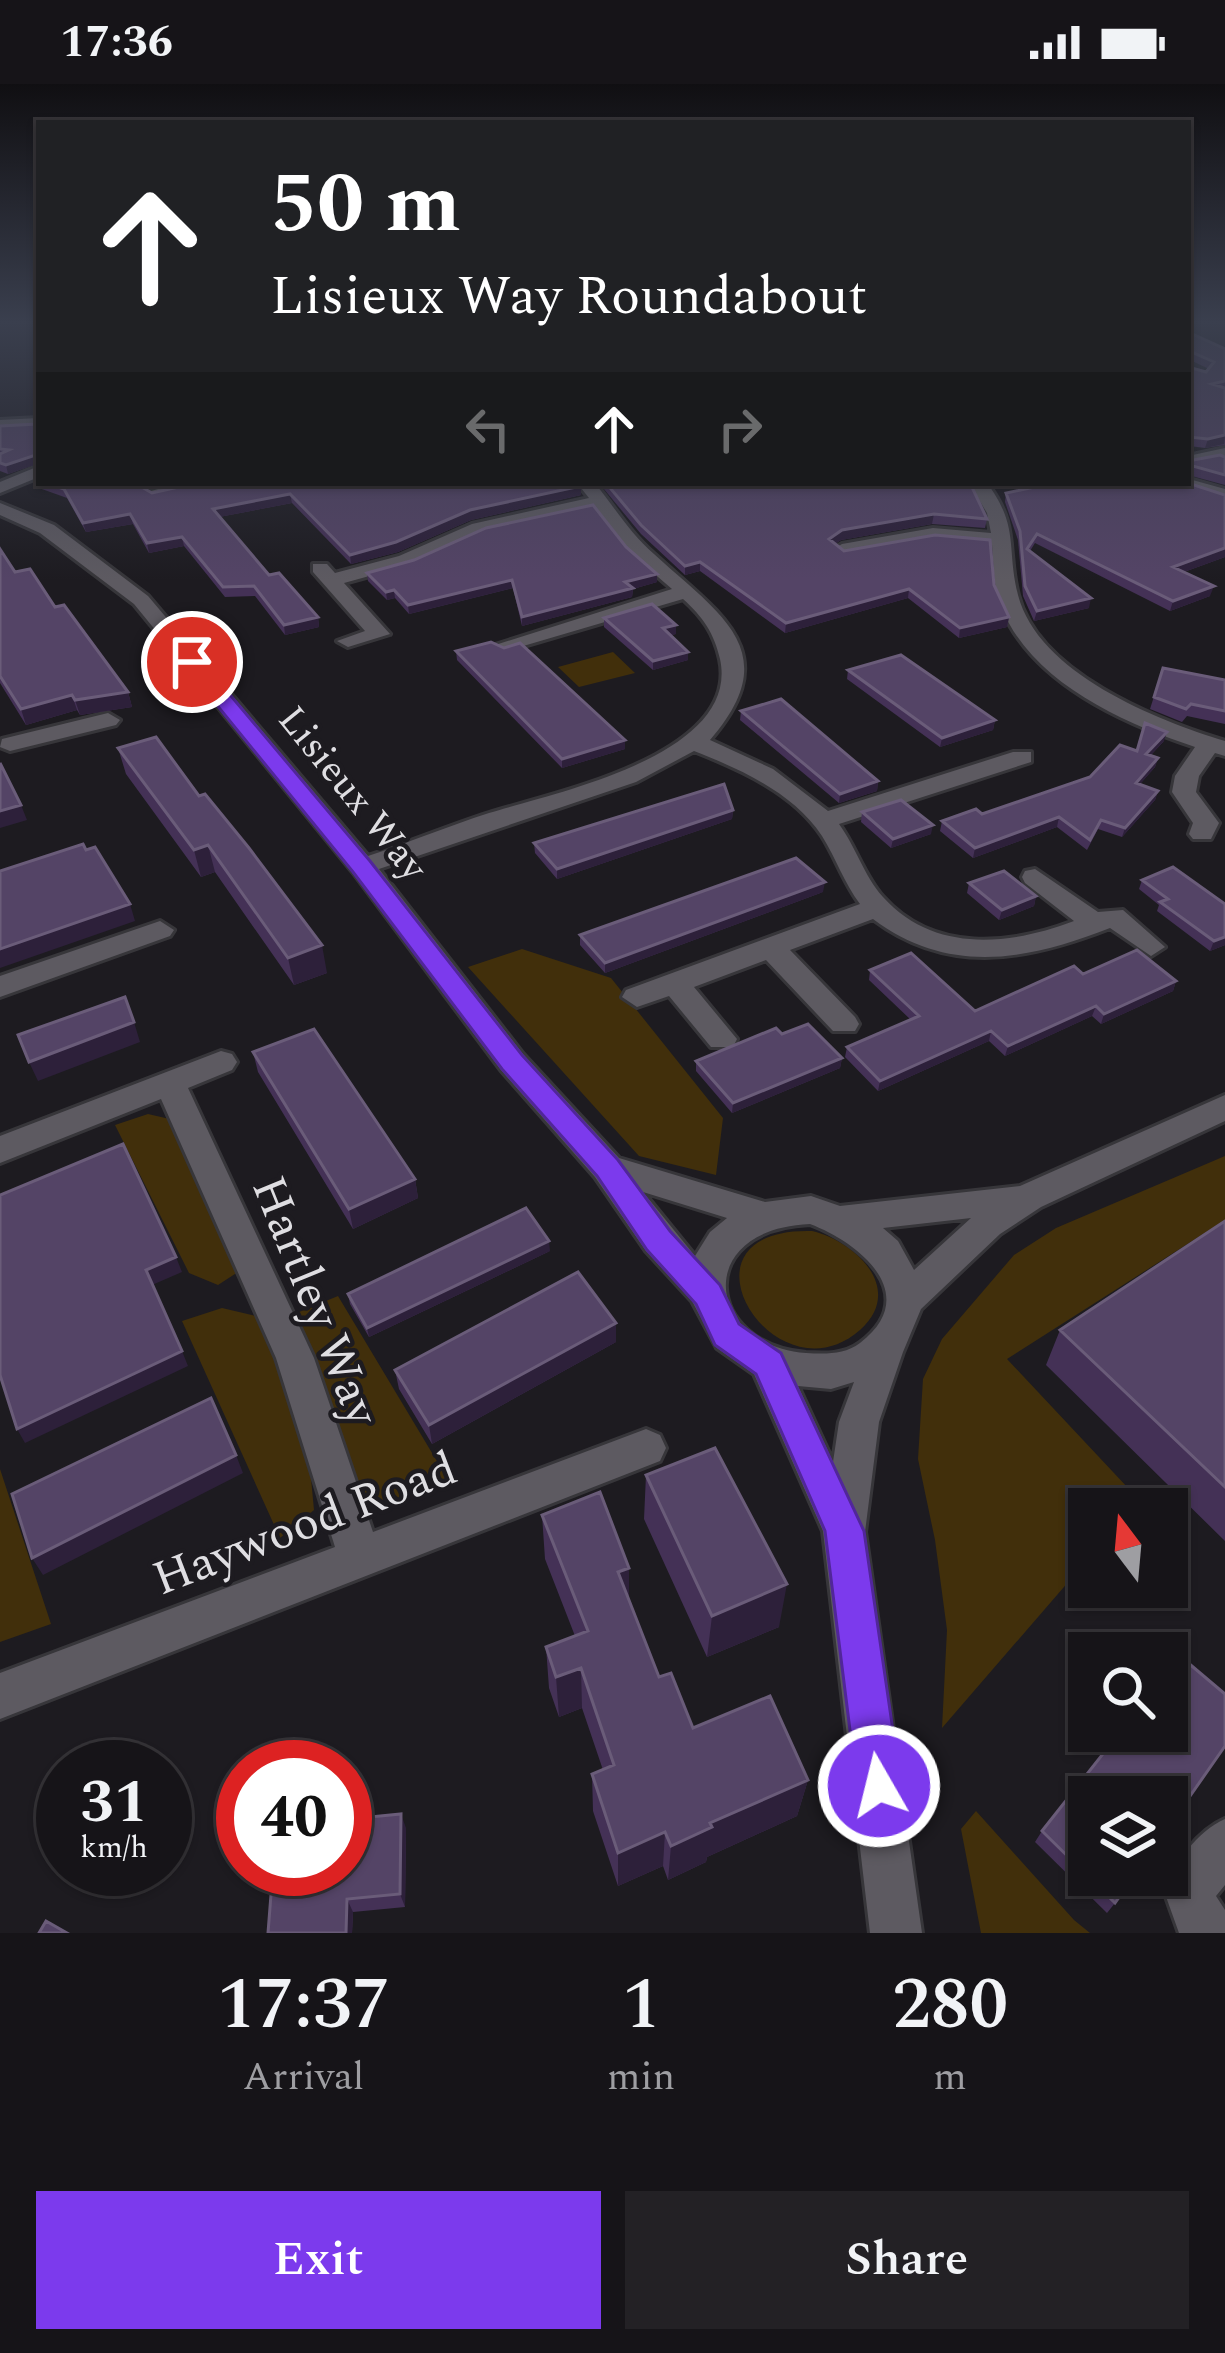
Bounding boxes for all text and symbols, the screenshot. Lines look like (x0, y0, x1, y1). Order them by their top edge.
text: 17:36 (60, 8, 173, 77)
text: 50 m (270, 141, 461, 269)
icon: ahead (72, 168, 228, 324)
text: Lisieux Way Roundabout (270, 256, 867, 338)
icon: left (455, 396, 521, 462)
icon: ahead (581, 396, 647, 462)
icon: right (707, 396, 773, 462)
pin (141, 611, 243, 713)
icon: arrive (159, 629, 225, 695)
street label: Lisieux Way (263, 693, 442, 895)
street label: Hartley Way (232, 1165, 399, 1438)
street label: Haywood Road (142, 1433, 468, 1616)
north arrow (1068, 1488, 1188, 1608)
map controls (1068, 1488, 1188, 1896)
button: search (1068, 1632, 1188, 1752)
position arrow (816, 1723, 942, 1849)
speed limit sign: 40 (216, 1740, 372, 1896)
text: 31 (80, 1757, 148, 1849)
button: layers (1068, 1776, 1188, 1896)
text: km/h (80, 1825, 148, 1871)
text: 17:37 (217, 1951, 390, 2060)
text: 1 (622, 1951, 660, 2060)
text: 280 (892, 1951, 1008, 2060)
text: Arrival (243, 2048, 364, 2107)
text: min (607, 2048, 675, 2107)
text: m (933, 2048, 967, 2107)
button: Exit (36, 2191, 601, 2329)
button: Share (625, 2191, 1189, 2329)

